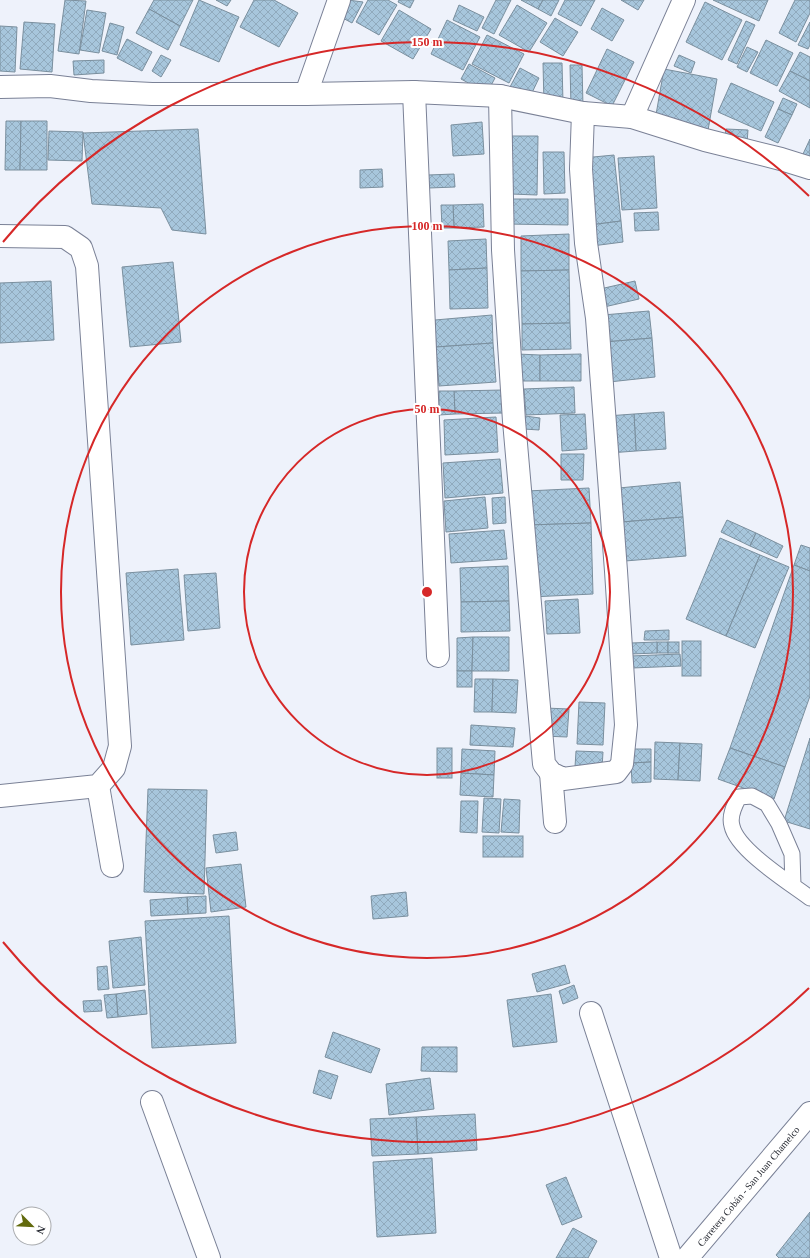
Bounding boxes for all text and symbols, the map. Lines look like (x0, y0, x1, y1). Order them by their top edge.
text: 150 m (412, 35, 443, 49)
text: 100 m (412, 219, 443, 233)
text: 50 m (415, 402, 440, 416)
centre of rings (420, 585, 434, 599)
street label: Carretera Cobán - San Juan Chamelco (695, 1124, 802, 1248)
north arrow (12, 1206, 52, 1246)
text: N (34, 1224, 48, 1236)

